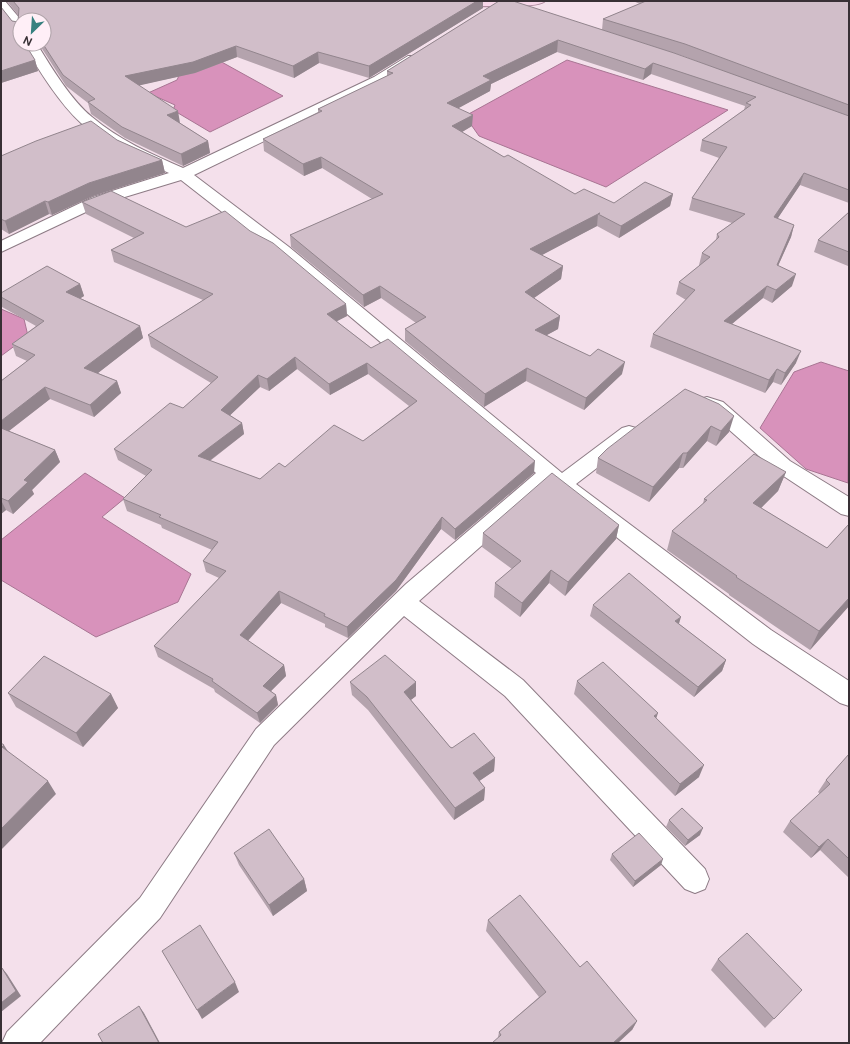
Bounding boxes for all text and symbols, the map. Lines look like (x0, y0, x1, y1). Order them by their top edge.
north arrow (12, 12, 52, 52)
text: N (21, 34, 34, 48)

